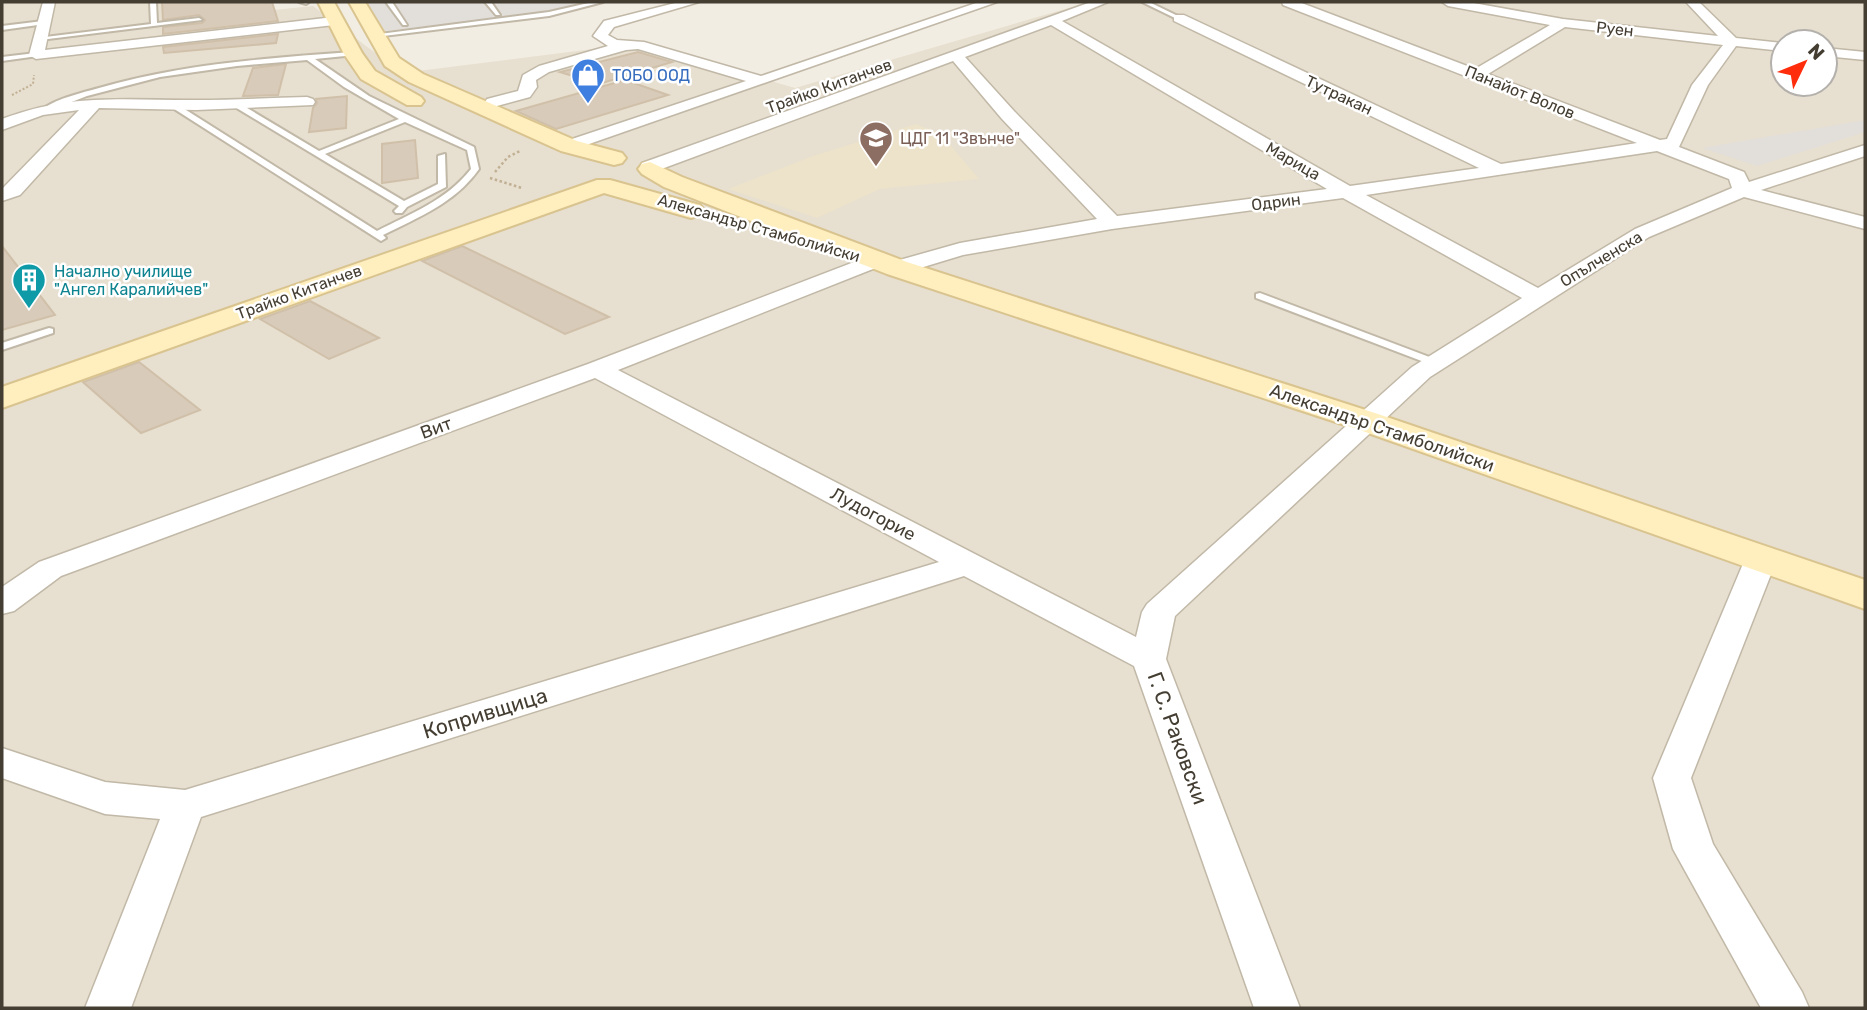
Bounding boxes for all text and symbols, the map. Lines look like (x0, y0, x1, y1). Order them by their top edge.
street label: Руен (1595, 18, 1635, 40)
north arrow (1769, 28, 1839, 98)
text: N (1803, 39, 1829, 65)
street label: Трайко Китанчев (764, 54, 894, 118)
shop icon: ТОБО ООД (569, 56, 607, 105)
street label: Панайот Волов (1462, 61, 1578, 123)
place label: ТОБО ООД (612, 66, 690, 85)
street label: Тутракан (1302, 71, 1376, 119)
school or university icon: ЦДГ 11 "Звънче" (857, 119, 895, 168)
place label: ЦДГ 11 "Звънче" (900, 129, 1020, 148)
street label: Марица (1262, 138, 1324, 184)
street label: Александър Стамболийски (656, 190, 862, 266)
street label: Одрин (1250, 190, 1302, 214)
street label: Опълченска (1556, 227, 1646, 291)
street label: Трайко Китанчев (234, 260, 364, 324)
building icon: Начално училище "Ангел Каралийчев" (10, 261, 48, 310)
place label: Начално училище "Ангел Каралийчев" (54, 262, 208, 299)
street label: Александър Стамболийски (1267, 379, 1497, 477)
street label: Вит (417, 412, 455, 444)
street label: Лудогорие (827, 482, 919, 546)
street label: Г. С. Раковски (1142, 668, 1214, 808)
street label: Копривщица (420, 682, 550, 744)

